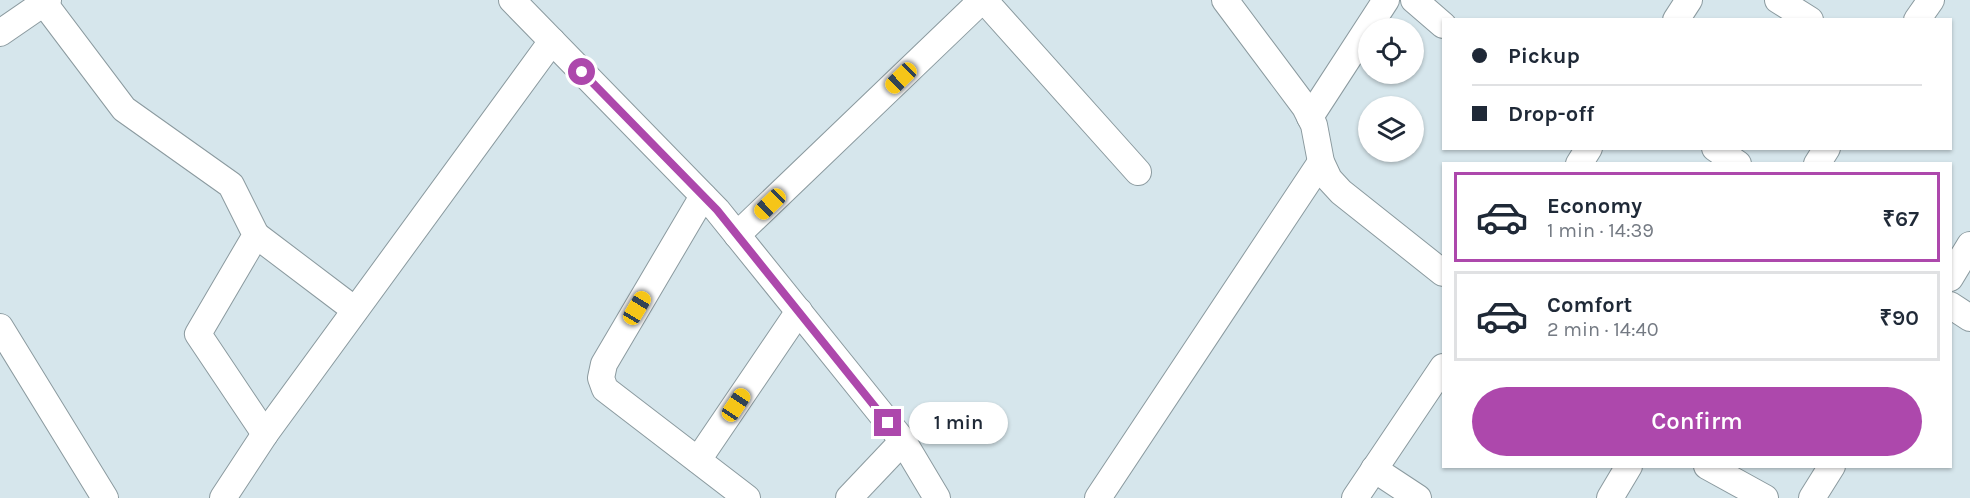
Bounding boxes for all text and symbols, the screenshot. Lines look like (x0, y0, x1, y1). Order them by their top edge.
map controls (1358, 18, 1424, 162)
button: locate (1358, 18, 1424, 84)
text: Pickup (1508, 43, 1580, 69)
route start (568, 58, 595, 85)
car (882, 59, 920, 97)
button: layers (1358, 96, 1424, 162)
text: Drop-off (1508, 101, 1594, 127)
car (751, 185, 789, 223)
icon: car (1475, 190, 1529, 244)
text: Economy (1547, 193, 1642, 219)
text: ₹67 (1882, 206, 1919, 232)
text: 1 min · 14:39 (1547, 219, 1654, 242)
car (620, 288, 654, 328)
icon: car (1475, 289, 1529, 343)
text: Comfort (1547, 292, 1632, 318)
text: ₹90 (1879, 305, 1919, 331)
text: 2 min · 14:40 (1547, 318, 1659, 341)
car (718, 385, 754, 425)
button: Confirm (1472, 387, 1922, 456)
callout: 1 min (909, 402, 1008, 444)
route end (874, 409, 901, 436)
text: 1 min (934, 411, 983, 434)

